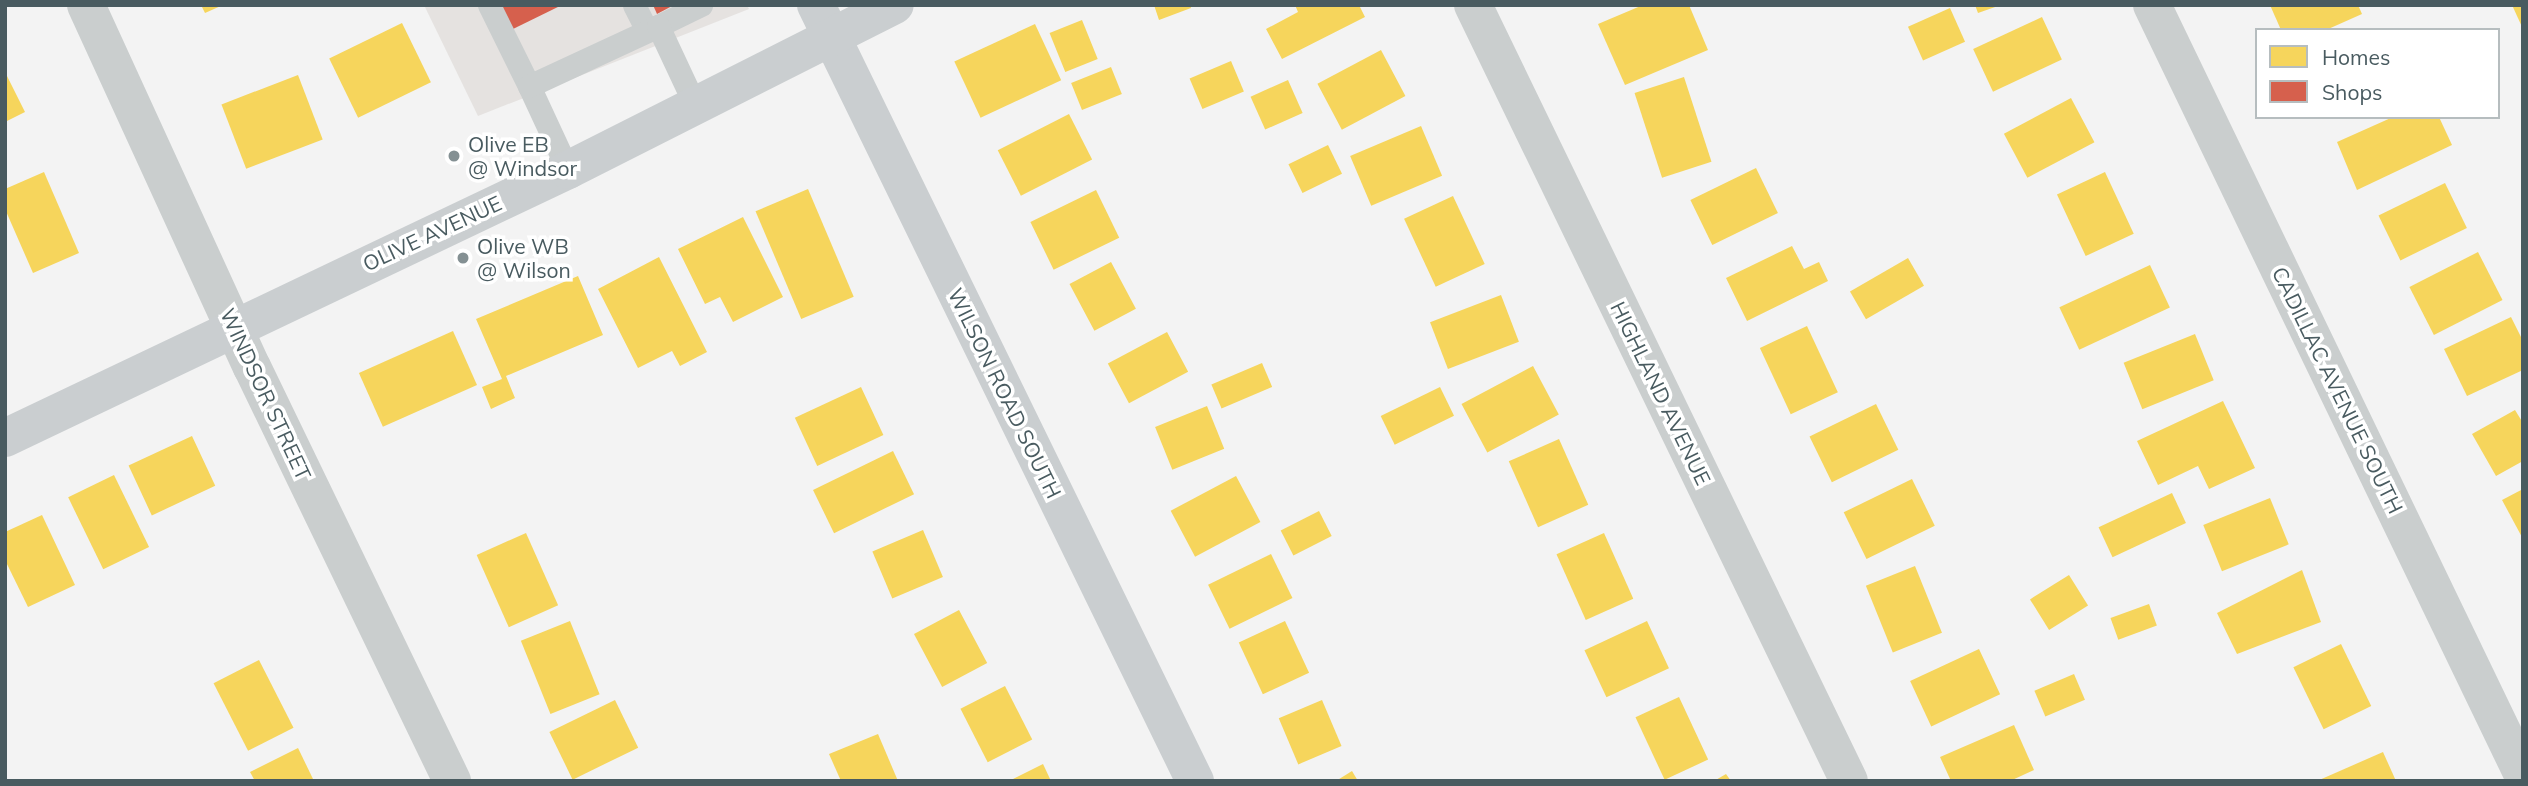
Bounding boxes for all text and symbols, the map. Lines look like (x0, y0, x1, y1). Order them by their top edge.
legend (2255, 28, 2500, 119)
text: Homes (2322, 44, 2390, 70)
text: Shops (2322, 79, 2382, 105)
place label: Olive EB @ Windsor (468, 131, 577, 181)
marker: Olive EB @ Windsor (446, 148, 462, 164)
street label: OLIVE AVENUE (359, 190, 505, 276)
place label: Olive WB @ Wilson (477, 233, 571, 283)
marker: Olive WB @ Wilson (455, 250, 471, 266)
street label: CADILLAC AVENUE SOUTH (2267, 262, 2409, 518)
street label: WILSON ROAD SOUTH (943, 284, 1067, 502)
street label: HIGHLAND AVENUE (1606, 297, 1716, 489)
street label: WINDSOR STREET (215, 304, 317, 484)

